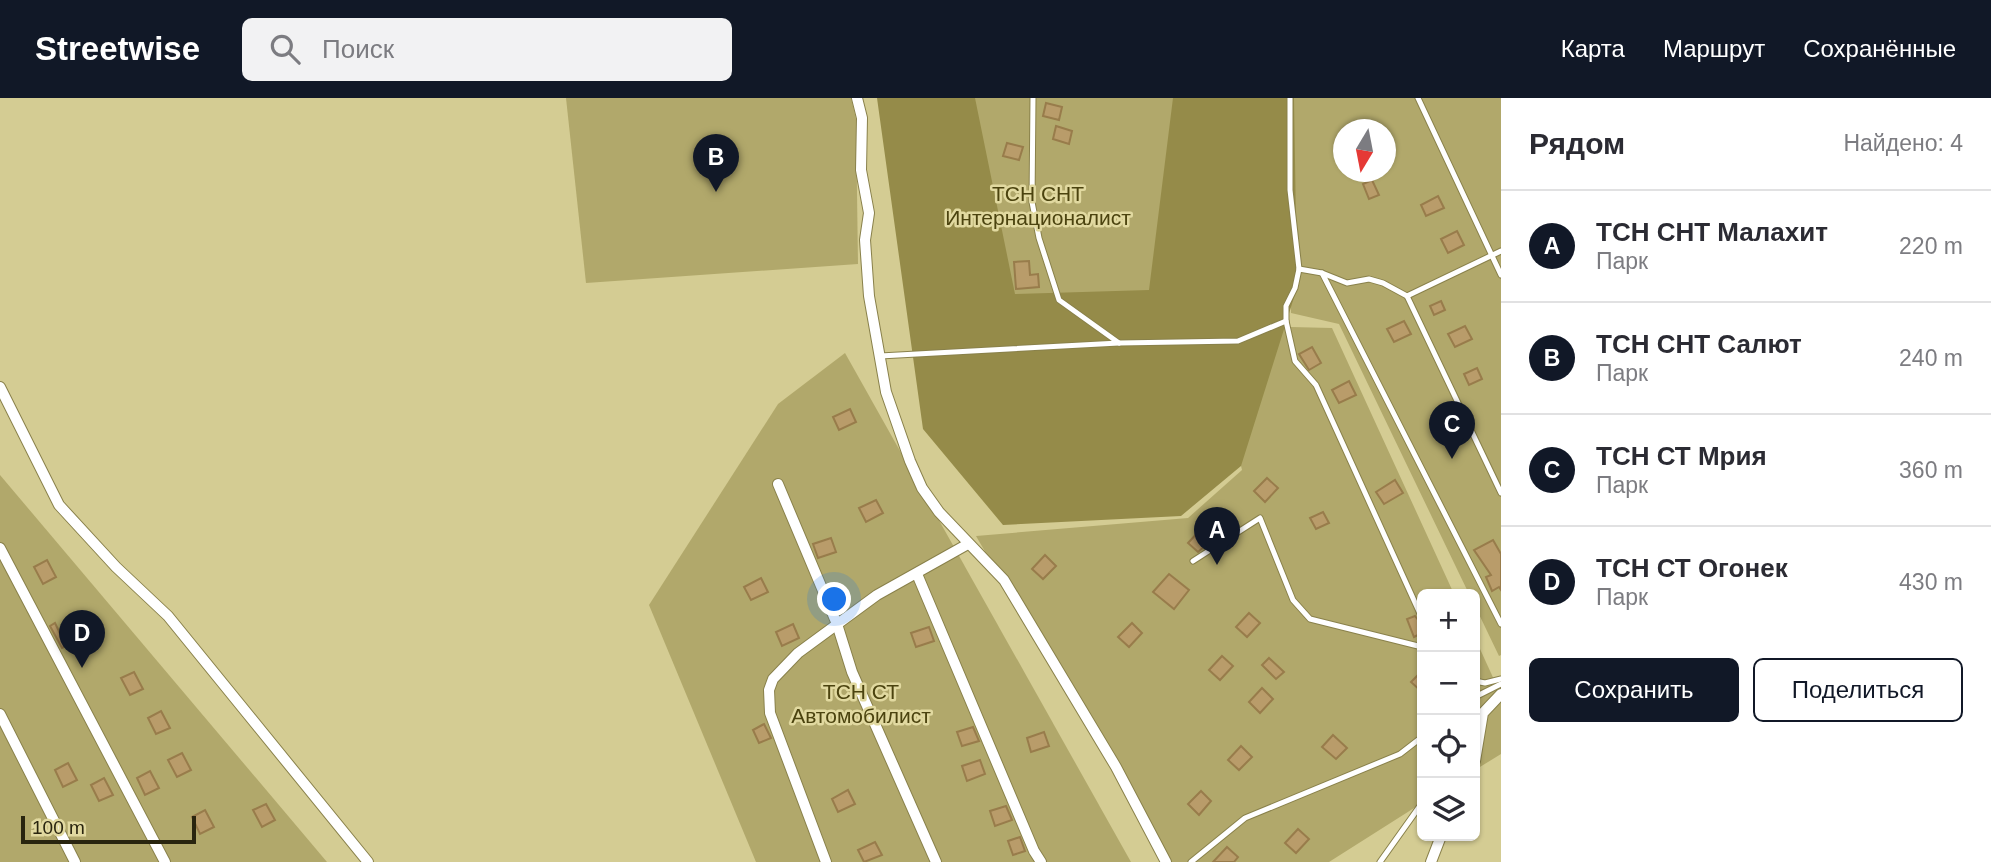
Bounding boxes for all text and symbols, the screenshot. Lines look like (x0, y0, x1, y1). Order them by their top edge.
search box (242, 18, 732, 81)
text: Streetwise (35, 30, 200, 67)
icon: search (266, 30, 304, 68)
text: Поиск (322, 34, 394, 64)
text: Карта (1561, 35, 1625, 62)
text: Маршрут (1663, 35, 1765, 62)
text: Сохранённые (1803, 35, 1956, 62)
north arrow (1333, 119, 1396, 182)
text: Рядом (1529, 127, 1625, 160)
text: Найдено: 4 (1843, 130, 1963, 156)
pin: B (693, 134, 739, 192)
park label: ТСН СНТ Интернационалист (945, 182, 1131, 229)
text: ТСН СНТ Малахит (1596, 217, 1828, 247)
text: A (1544, 233, 1560, 259)
text: 220 m (1899, 233, 1963, 259)
text: Парк (1596, 248, 1648, 274)
text: ТСН СНТ Салют (1596, 329, 1802, 359)
text: B (1544, 345, 1560, 371)
text: 240 m (1899, 345, 1963, 371)
text: Парк (1596, 360, 1648, 386)
pin: C (1429, 401, 1475, 459)
text: ТСН СТ Мрия (1596, 441, 1767, 471)
text: C (1544, 457, 1560, 483)
text: 360 m (1899, 457, 1963, 483)
text: Парк (1596, 472, 1648, 498)
pin: A (1194, 507, 1240, 565)
text: ТСН СТ Огонек (1596, 553, 1788, 583)
text: D (1544, 569, 1560, 595)
text: 430 m (1899, 569, 1963, 595)
your location (817, 582, 851, 616)
text: Парк (1596, 584, 1648, 610)
map controls (1417, 589, 1480, 841)
button: + (1417, 589, 1480, 652)
pin: D (59, 610, 105, 668)
button: − (1417, 652, 1480, 715)
button: Сохранить (1529, 658, 1739, 722)
button: Поделиться (1753, 658, 1963, 722)
park label: ТСН СТ Автомобилист (791, 680, 931, 727)
button: locate (1417, 715, 1480, 778)
button: layers (1417, 778, 1480, 841)
scale bar (21, 813, 196, 845)
text: 100 m (32, 817, 85, 838)

